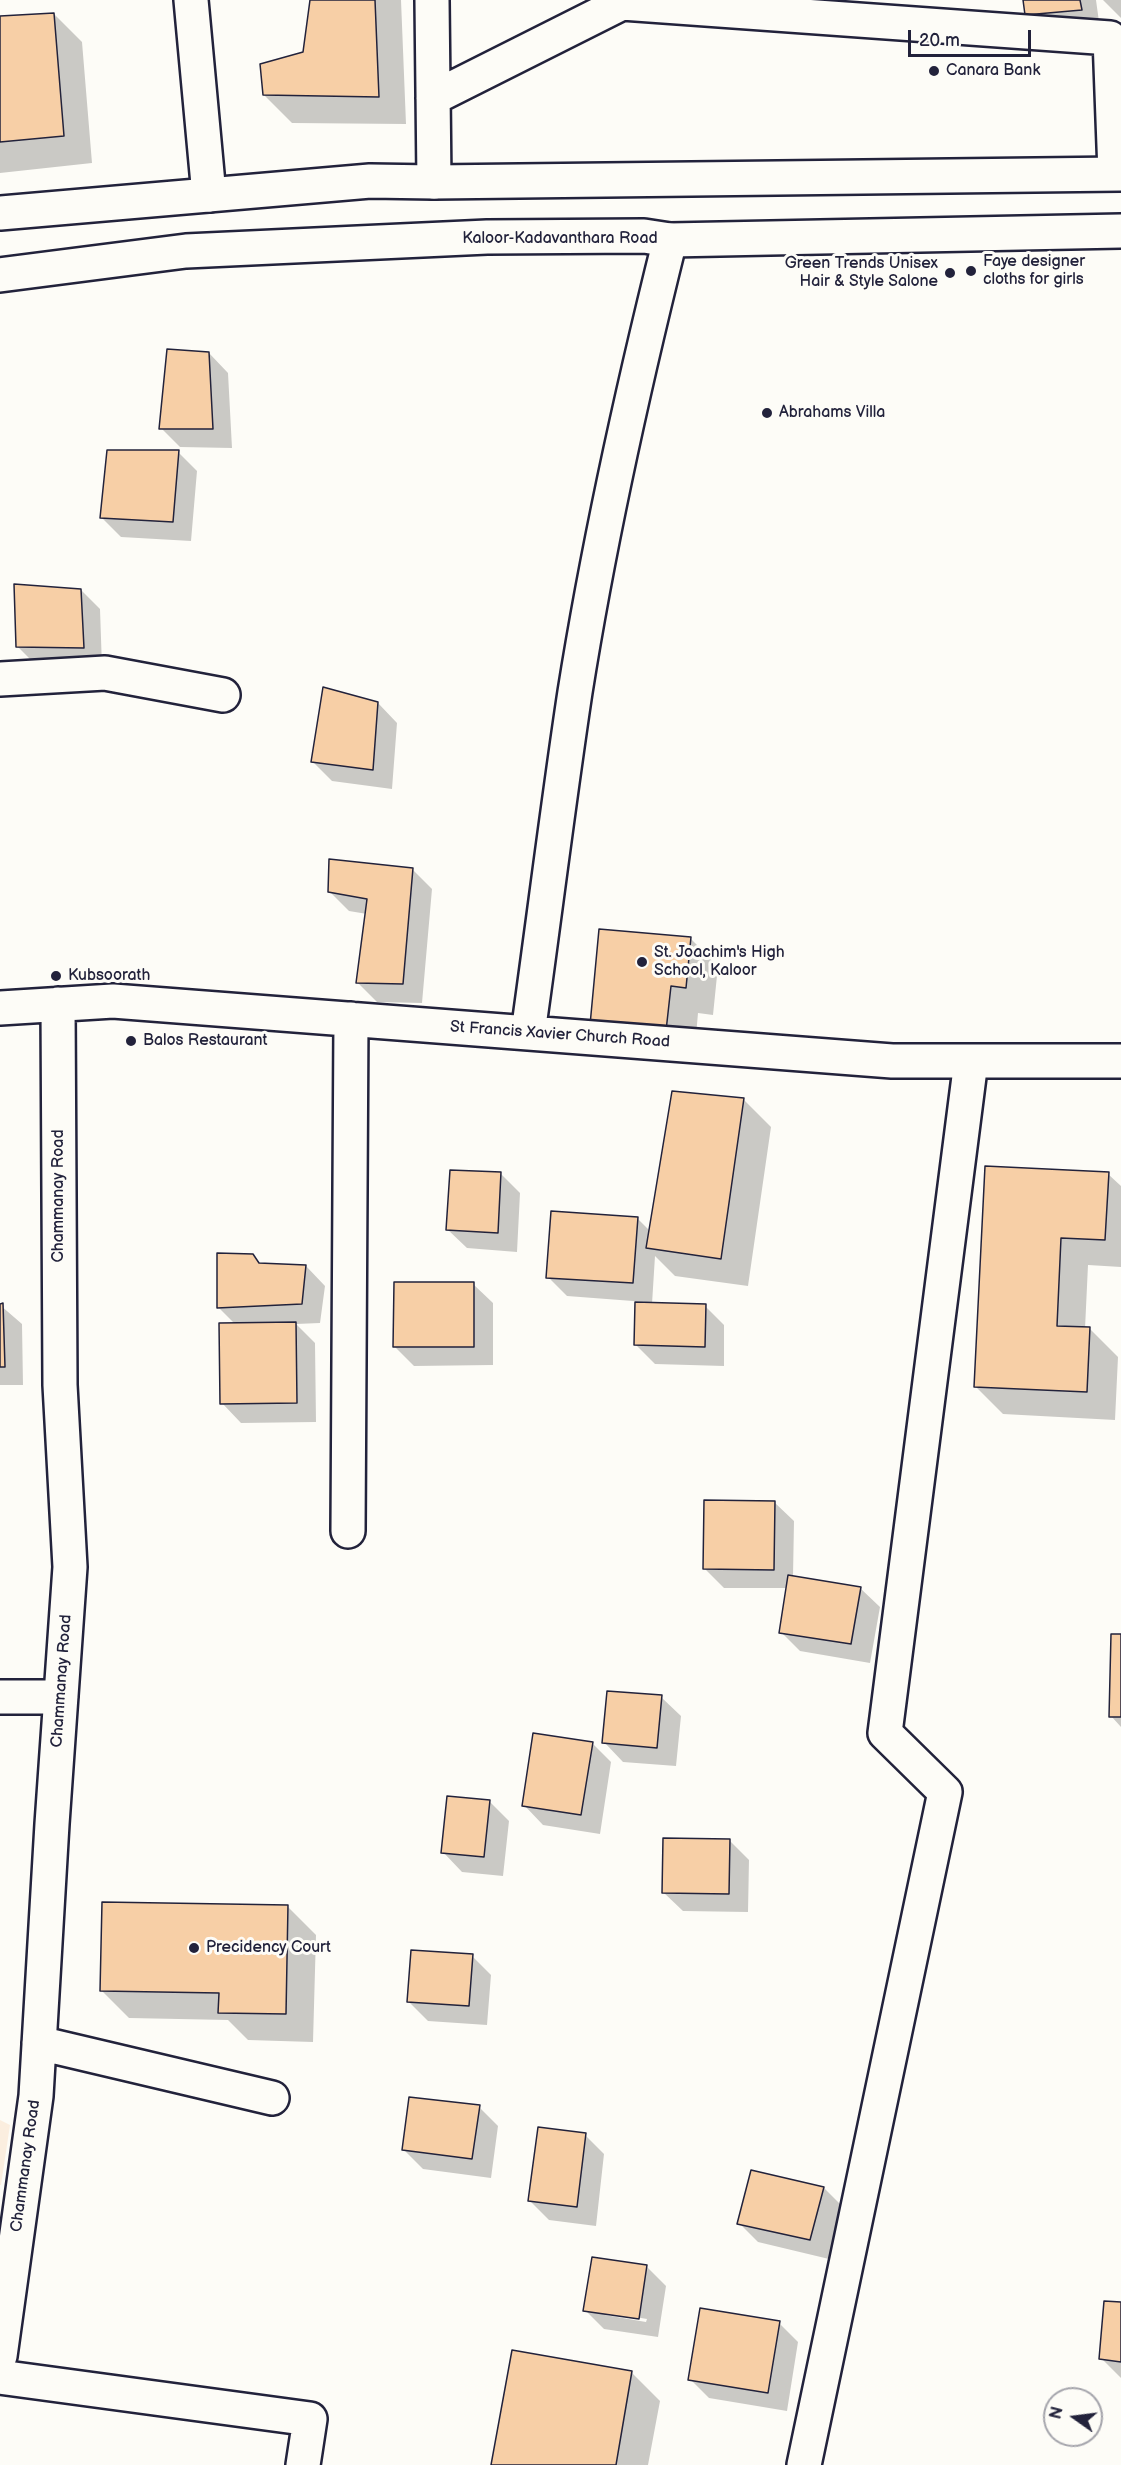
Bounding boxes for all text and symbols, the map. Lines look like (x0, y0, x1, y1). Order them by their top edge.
scale bar (911, 18, 1034, 56)
text: 20 m (919, 30, 960, 51)
place label: Canara Bank (946, 61, 1040, 81)
marker: Canara Bank (927, 64, 941, 78)
street label: Kaloor-Kadavanthara Road (462, 229, 658, 249)
place label: Faye designer cloths for girls (983, 252, 1085, 290)
place label: Green Trends Unisex Hair & Style Salone (785, 254, 938, 292)
marker: Faye designer cloths for girls (964, 264, 978, 278)
marker: Green Trends Unisex Hair & Style Salone (943, 266, 957, 280)
place label: Abrahams Villa (779, 403, 885, 423)
marker: Abrahams Villa (760, 406, 774, 420)
place label: St. Joachim's High School, Kaloor (654, 943, 784, 981)
marker: St. Joachim's High School, Kaloor (635, 955, 649, 969)
place label: Kubsoorath (68, 966, 150, 986)
marker: Kubsoorath (49, 969, 63, 983)
street label: St Francis Xavier Church Road (449, 1018, 671, 1052)
place label: Balos Restaurant (143, 1031, 267, 1051)
marker: Balos Restaurant (124, 1034, 138, 1048)
street label: Chammanay Road (49, 1129, 69, 1263)
street label: Chammanay Road (48, 1614, 76, 1748)
place label: Precidency Court (206, 1938, 331, 1958)
marker: Precidency Court (187, 1941, 201, 1955)
street label: Chammanay Road (7, 2099, 45, 2233)
north arrow (1043, 2387, 1103, 2447)
text: N (1046, 2405, 1068, 2421)

